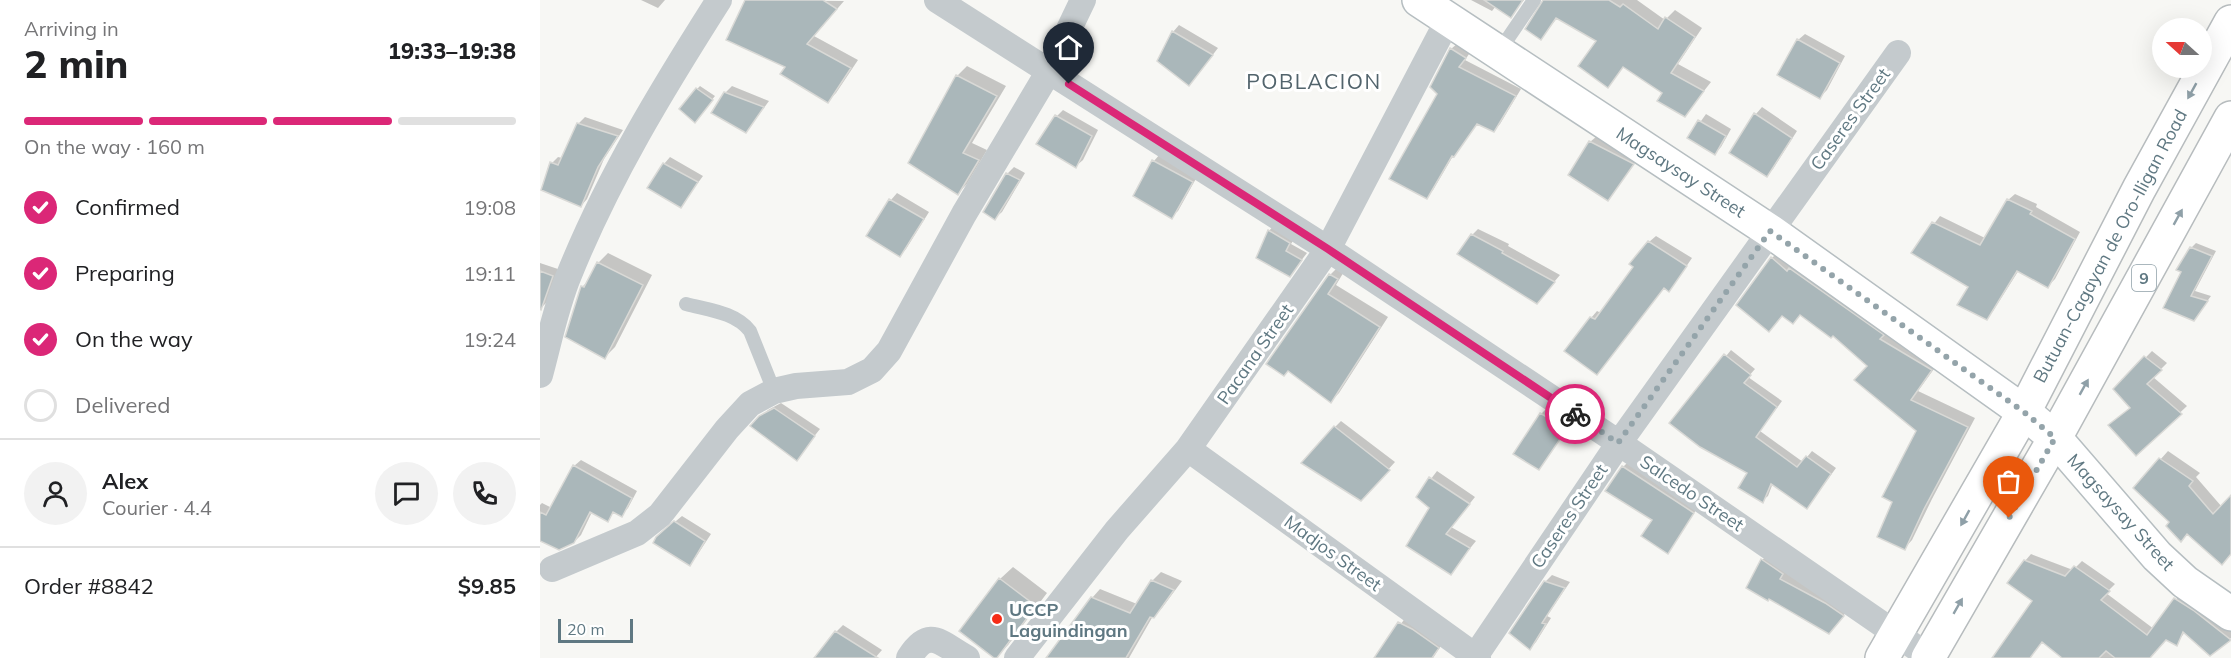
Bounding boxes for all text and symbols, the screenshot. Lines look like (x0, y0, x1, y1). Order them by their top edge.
text: Arriving in (24, 16, 119, 41)
north arrow (2152, 18, 2212, 78)
map controls (2152, 18, 2212, 78)
pin (1043, 22, 1094, 84)
icon: home (1052, 31, 1085, 64)
text: 19:33–19:38 (388, 37, 516, 65)
text: 2 min (24, 39, 129, 88)
street label: Caseres Street (1805, 63, 1895, 175)
district label: POBLACION (1246, 68, 1382, 94)
one-way arrow (2187, 83, 2197, 100)
street label: Butuan-Cagayan de Oro-Iligan Road (2028, 105, 2192, 387)
street label: Magsaysay Street (1612, 122, 1750, 222)
text: On the way · 160 m (24, 134, 205, 159)
icon: check (24, 191, 57, 224)
text: Confirmed (75, 193, 180, 221)
text: 19:08 (463, 195, 516, 220)
one-way arrow (2173, 208, 2183, 225)
icon: check (24, 257, 57, 290)
text: Preparing (75, 259, 175, 287)
text: 19:11 (463, 261, 516, 286)
road number: 9 (2132, 265, 2156, 291)
street label: Pacana Street (1212, 299, 1298, 409)
icon: check (24, 323, 57, 356)
text: On the way (75, 325, 193, 353)
text: 19:24 (463, 327, 516, 352)
one-way arrow (2079, 378, 2089, 395)
courier (1545, 384, 1605, 444)
text: Delivered (75, 391, 170, 419)
icon: bike (1559, 398, 1592, 431)
street label: Magsaysay Street (2062, 449, 2180, 575)
street label: Salcedo Street (1636, 450, 1748, 536)
pin (1983, 456, 2034, 518)
street label: Caseres Street (1526, 459, 1612, 573)
button: person (24, 462, 87, 525)
button: chat (375, 462, 438, 525)
button: phone (453, 462, 516, 525)
icon: bag (1992, 465, 2025, 498)
text: Alex (102, 467, 148, 495)
text: Courier · 4.4 (102, 495, 212, 520)
one-way arrow (1960, 509, 1970, 526)
street label: Madjos Street (1280, 510, 1386, 596)
text: Order #8842 (24, 572, 154, 600)
text: $9.85 (458, 572, 516, 600)
one-way arrow (1953, 597, 1963, 614)
place label: UCCP Laguindingan (1009, 598, 1128, 642)
marker: UCCP Laguindingan (990, 612, 1004, 626)
scale bar (558, 616, 633, 644)
text: 20 m (567, 619, 604, 639)

